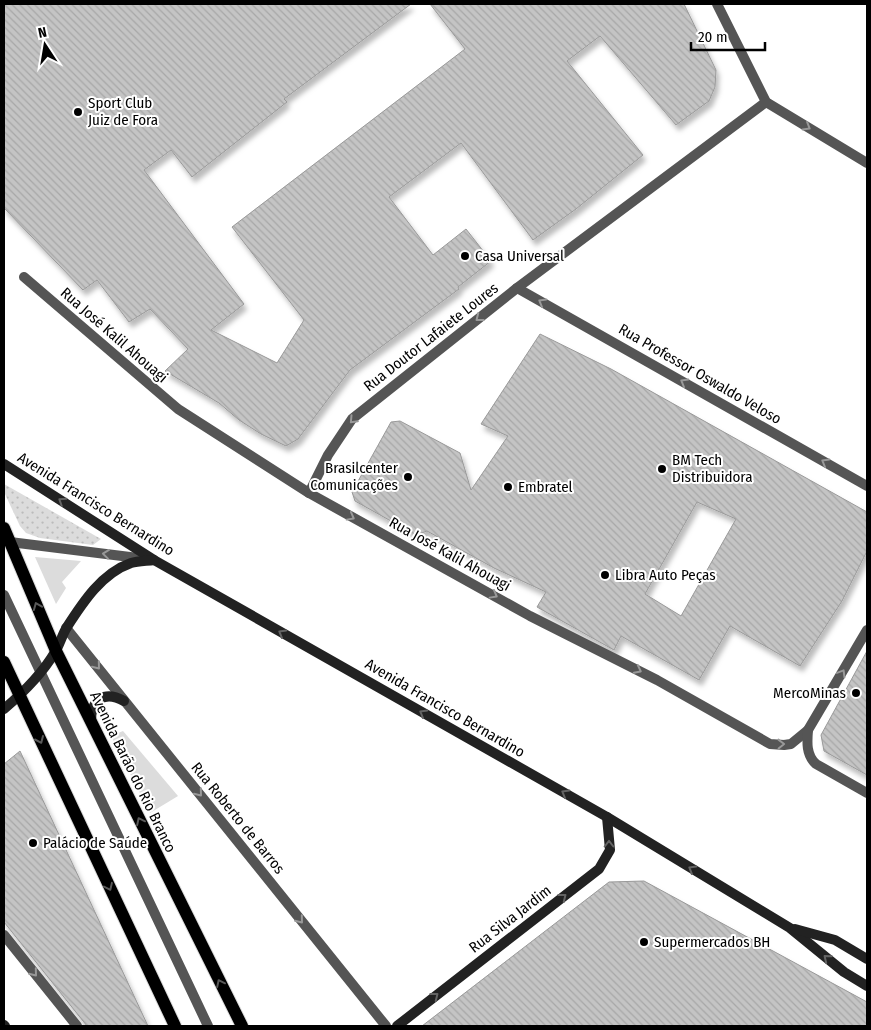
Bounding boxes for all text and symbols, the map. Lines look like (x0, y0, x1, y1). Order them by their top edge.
north arrow (20, 20, 70, 70)
scale bar (691, 20, 765, 52)
text: N (37, 24, 48, 42)
text: 20 m (698, 28, 728, 46)
place label: Sport Club Juiz de Fora (88, 94, 158, 129)
marker: Sport Club Juiz de Fora (72, 106, 84, 118)
one-way arrow (802, 121, 811, 131)
place label: Casa Universal (475, 247, 564, 265)
marker: Casa Universal (459, 250, 471, 262)
street label: Rua Doutor Lafaiete Loures (360, 279, 502, 395)
street label: Rua José Kalil Ahouagi (57, 284, 171, 386)
one-way arrow (539, 298, 548, 308)
one-way arrow (475, 312, 485, 321)
street label: Rua Professor Oswaldo Veloso (615, 320, 785, 428)
one-way arrow (680, 378, 689, 388)
one-way arrow (350, 414, 359, 423)
street label: Avenida Francisco Bernardino (14, 448, 178, 560)
place label: BM Tech Distribuidora (672, 451, 752, 486)
one-way arrow (821, 458, 830, 468)
place label: Brasilcenter Comunicações (310, 459, 399, 494)
marker: BM Tech Distribuidora (656, 463, 668, 475)
marker: Brasilcenter Comunicações (402, 471, 414, 483)
place label: Embratel (518, 478, 573, 496)
marker: Embratel (502, 481, 514, 493)
one-way arrow (59, 498, 68, 507)
one-way arrow (346, 511, 355, 521)
street label: Rua José Kalil Ahouagi (386, 513, 514, 595)
one-way arrow (101, 549, 109, 560)
place label: Libra Auto Peças (615, 566, 716, 584)
marker: Libra Auto Peças (599, 569, 611, 581)
one-way arrow (488, 589, 497, 599)
one-way arrow (33, 603, 43, 611)
one-way arrow (278, 629, 287, 639)
street label: Avenida Francisco Bernardino (362, 655, 528, 761)
one-way arrow (91, 660, 99, 669)
one-way arrow (633, 664, 642, 674)
one-way arrow (835, 669, 845, 678)
place label: MercoMinas (773, 684, 846, 702)
marker: MercoMinas (850, 687, 862, 699)
street label: Avenida Barão do Rio Branco (86, 689, 180, 855)
one-way arrow (420, 709, 429, 719)
one-way arrow (34, 735, 45, 744)
one-way arrow (778, 739, 785, 749)
street label: Rua Roberto de Barros (187, 759, 289, 877)
one-way arrow (193, 787, 201, 796)
one-way arrow (561, 790, 570, 800)
one-way arrow (136, 818, 146, 827)
place label: Palácio de Saúde (43, 834, 147, 852)
marker: Palácio de Saúde (27, 837, 39, 849)
one-way arrow (604, 840, 614, 848)
one-way arrow (688, 865, 697, 875)
street label: Rua Silva Jardim (465, 881, 555, 957)
one-way arrow (103, 882, 113, 891)
one-way arrow (558, 893, 567, 902)
one-way arrow (295, 914, 303, 923)
place label: Supermercados BH (654, 933, 770, 951)
marker: Supermercados BH (638, 936, 650, 948)
one-way arrow (824, 956, 833, 964)
one-way arrow (29, 967, 37, 976)
one-way arrow (216, 979, 226, 988)
one-way arrow (429, 994, 438, 1002)

